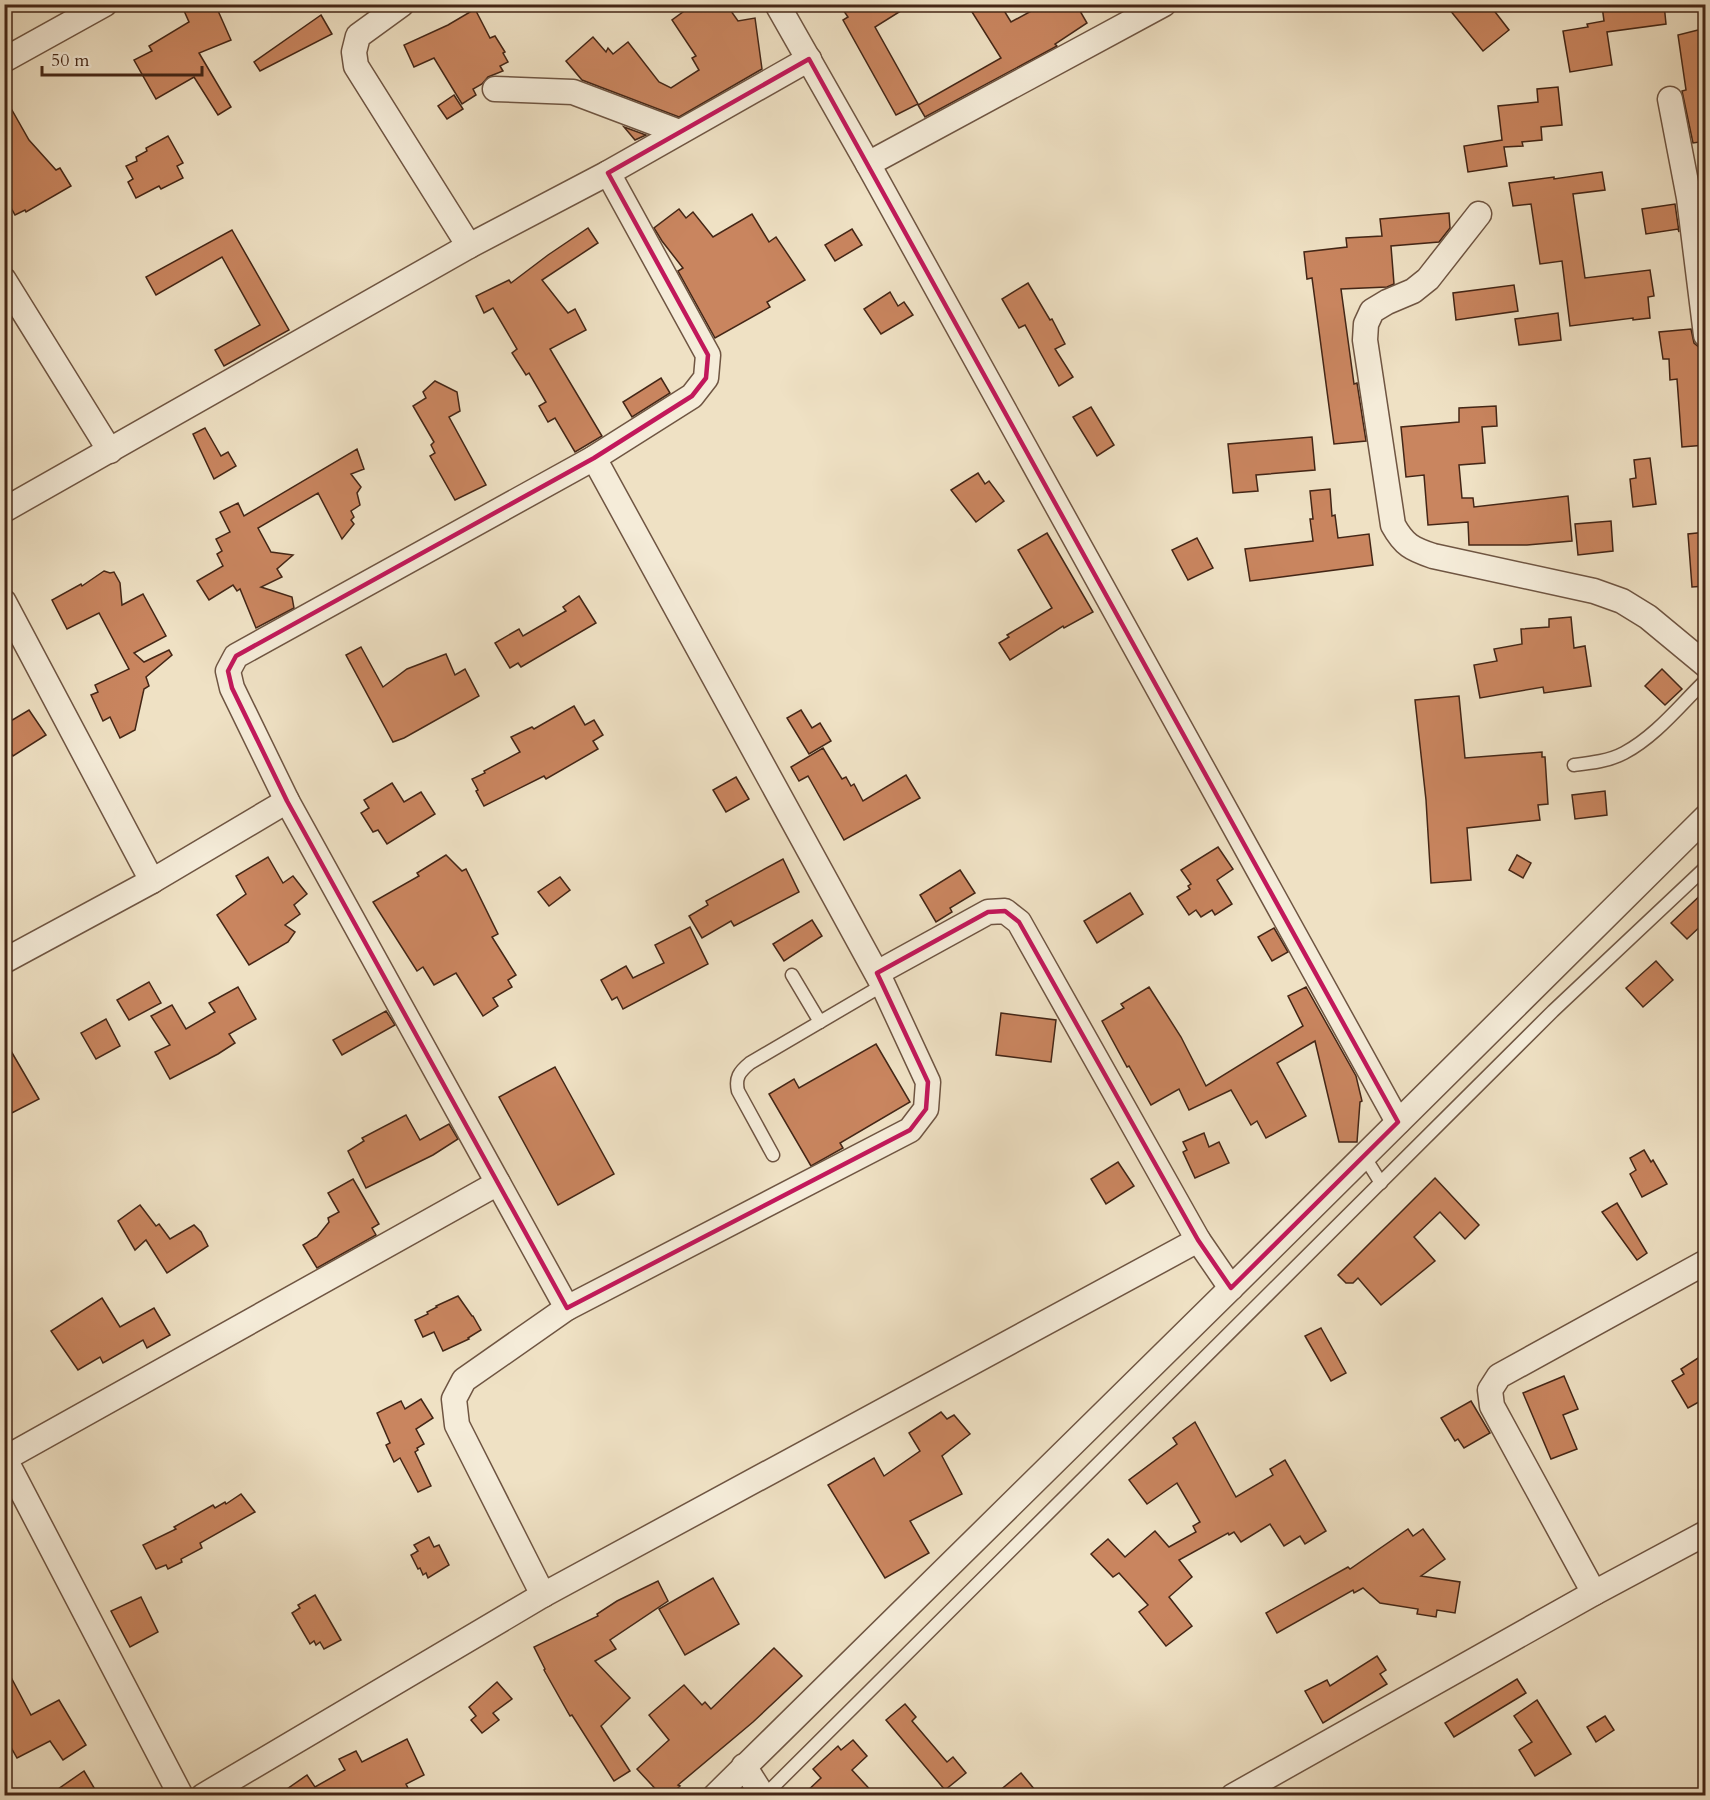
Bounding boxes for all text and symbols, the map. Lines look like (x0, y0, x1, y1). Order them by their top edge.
scale bar (42, 39, 202, 77)
text: 50 m (51, 48, 90, 73)

